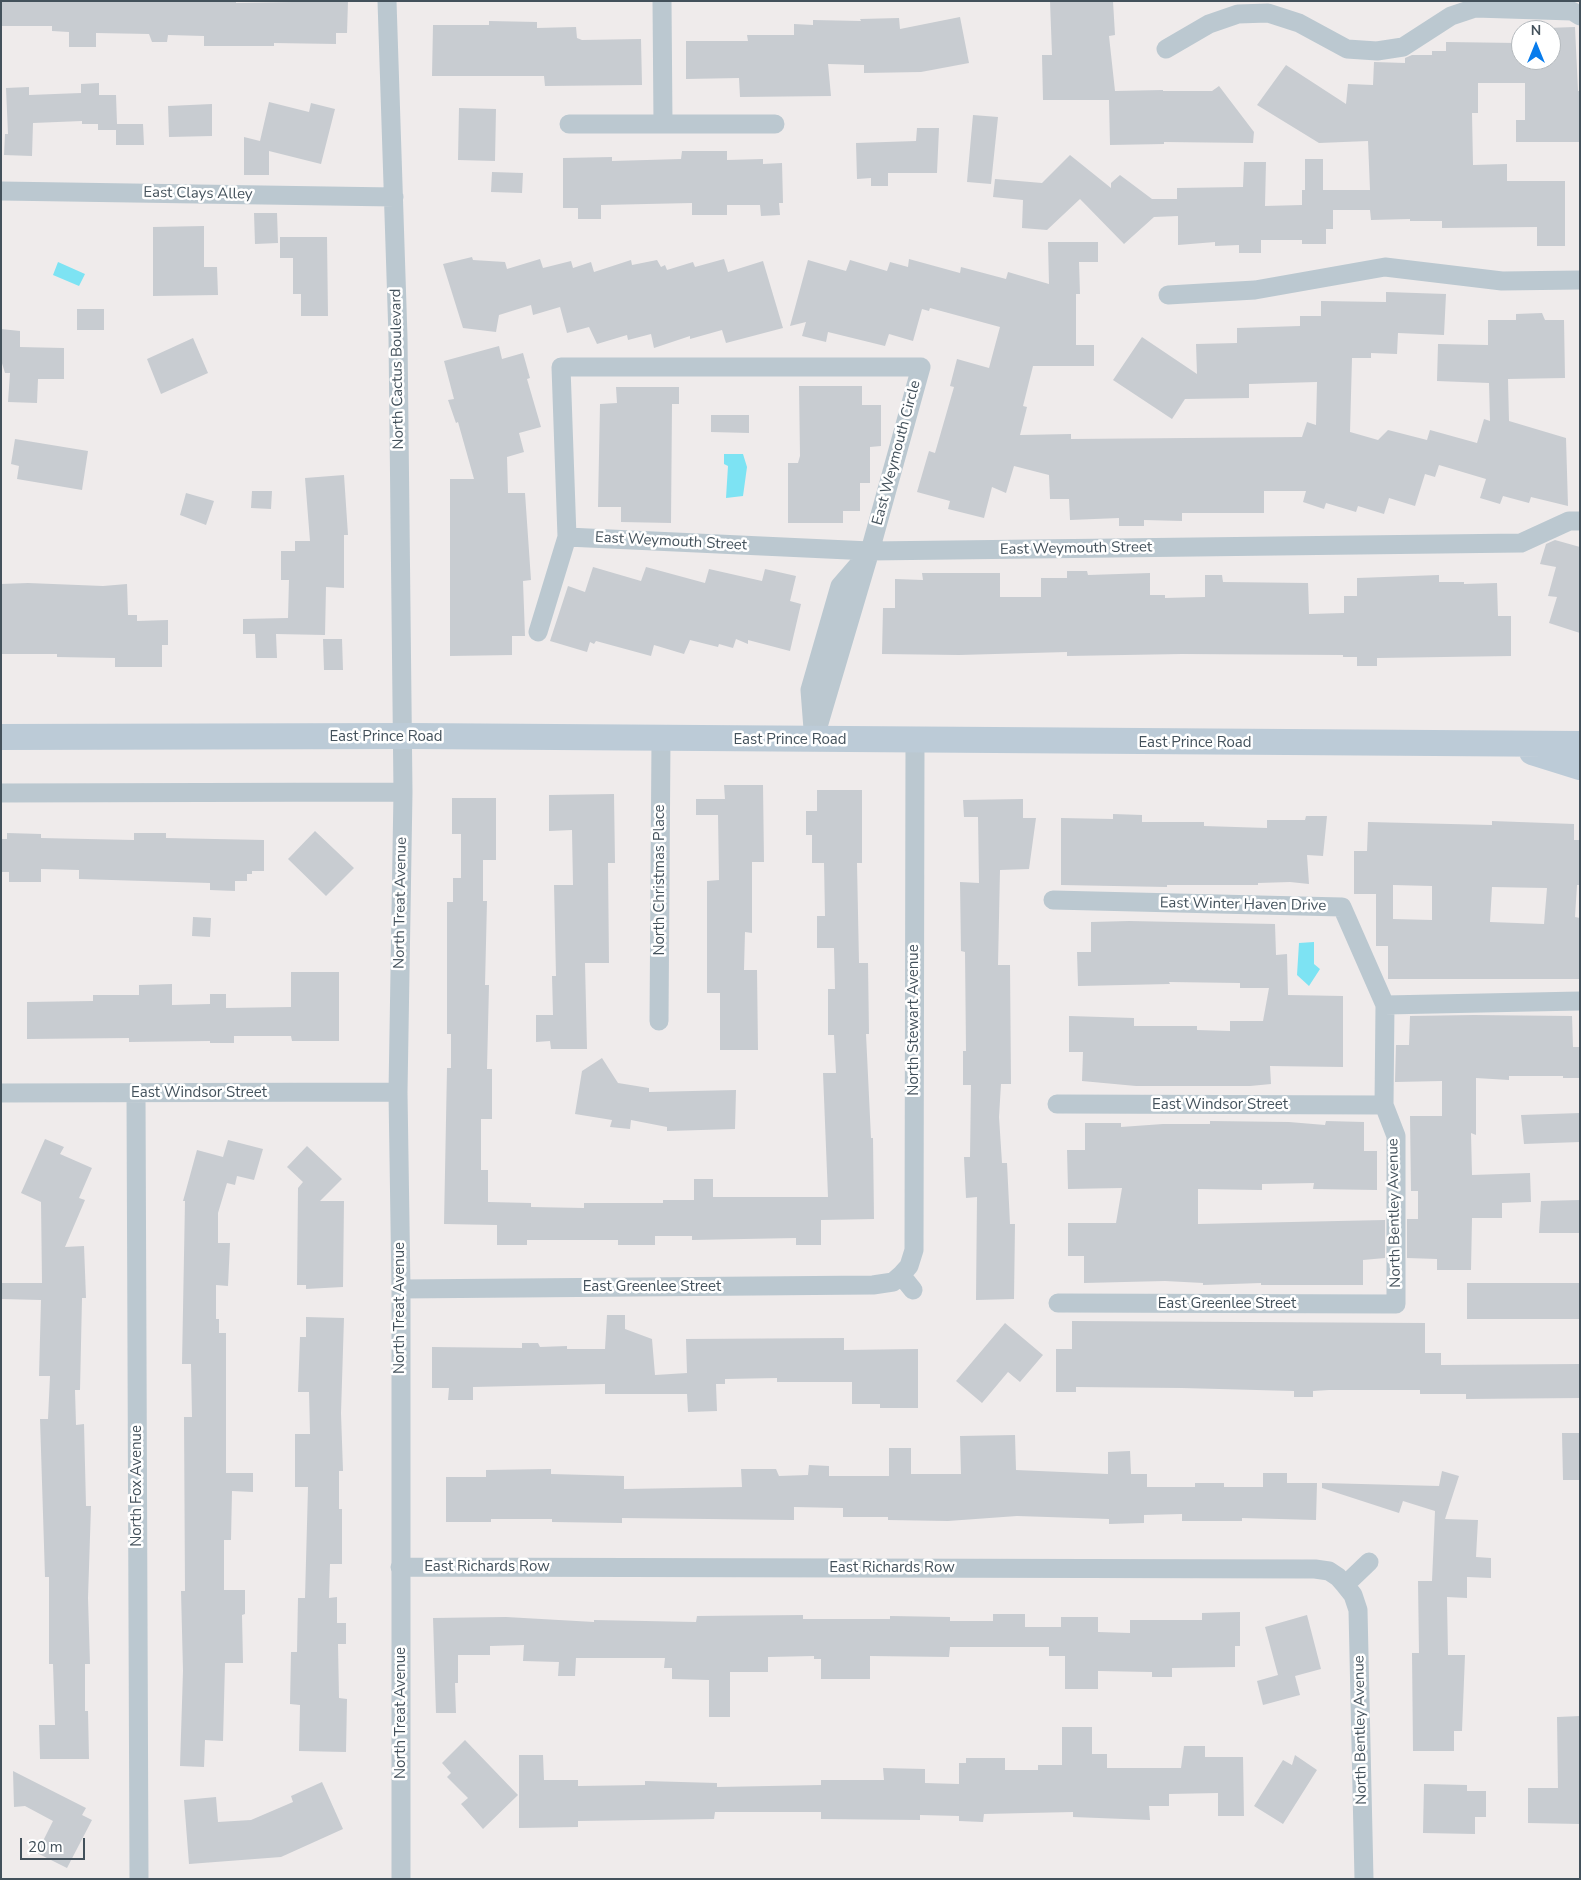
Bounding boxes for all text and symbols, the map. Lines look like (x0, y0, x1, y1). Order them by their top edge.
north arrow (1511, 20, 1561, 70)
text: N (1531, 21, 1541, 40)
street label: East Clays Alley (143, 184, 253, 204)
street label: North Cactus Boulevard (388, 288, 408, 450)
street label: East Weymouth Circle (869, 379, 925, 527)
street label: East Weymouth Street (595, 529, 747, 555)
street label: East Weymouth Street (1000, 539, 1152, 559)
street label: East Prince Road (329, 728, 443, 746)
street label: East Prince Road (733, 731, 847, 749)
street label: East Prince Road (1138, 734, 1252, 752)
street label: North Christmas Place (651, 804, 669, 956)
street label: North Treat Avenue (391, 837, 411, 969)
street label: East Winter Haven Drive (1160, 895, 1326, 915)
street label: North Stewart Avenue (905, 944, 923, 1096)
street label: East Windsor Street (131, 1084, 267, 1102)
street label: East Windsor Street (1152, 1096, 1288, 1114)
street label: North Bentley Avenue (1385, 1138, 1405, 1288)
street label: North Treat Avenue (391, 1242, 409, 1374)
street label: East Greenlee Street (583, 1278, 721, 1296)
street label: East Greenlee Street (1158, 1295, 1296, 1313)
street label: North Fox Avenue (128, 1425, 146, 1547)
street label: East Richards Row (424, 1558, 550, 1576)
street label: East Richards Row (829, 1559, 955, 1577)
street label: North Treat Avenue (392, 1647, 410, 1779)
street label: North Bentley Avenue (1351, 1655, 1371, 1805)
scale bar (22, 1828, 88, 1860)
text: 20 m (28, 1837, 63, 1857)

